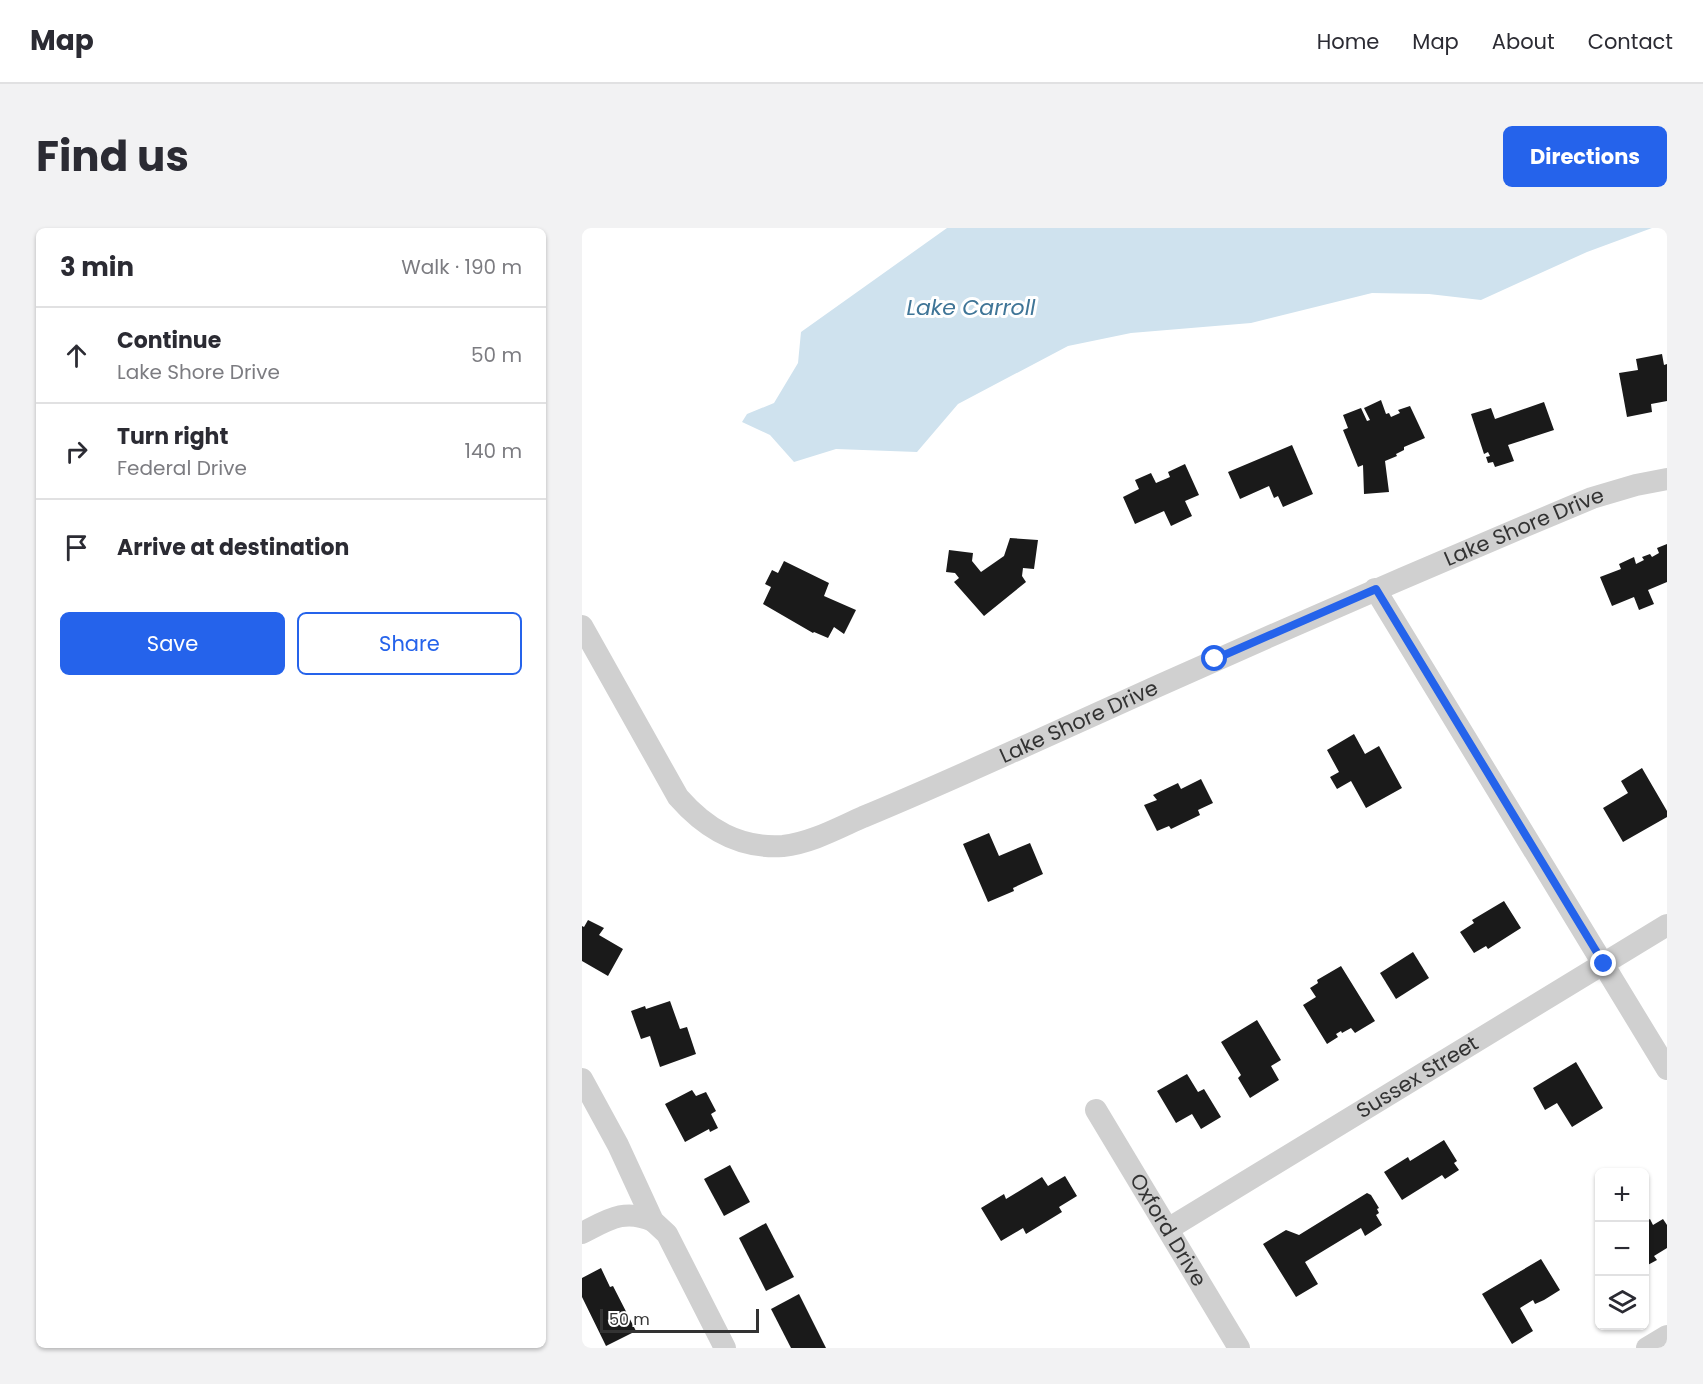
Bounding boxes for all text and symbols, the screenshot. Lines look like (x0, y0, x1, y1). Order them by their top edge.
text: Map (30, 21, 94, 60)
text: Home (1317, 27, 1379, 56)
text: Map (1412, 27, 1459, 56)
text: About (1492, 27, 1555, 56)
text: Contact (1588, 27, 1673, 56)
button: Directions (1503, 126, 1667, 187)
text: Find us (36, 127, 189, 186)
text: 3 min (60, 249, 134, 285)
text: Walk · 190 m (401, 253, 522, 281)
water label: Lake Carroll (906, 292, 1036, 323)
text: Continue (117, 325, 221, 356)
icon: ahead (60, 339, 93, 372)
text: 50 m (471, 341, 522, 369)
text: Lake Shore Drive (117, 358, 280, 386)
text: Turn right (117, 421, 228, 452)
icon: right (60, 435, 93, 468)
text: 140 m (465, 437, 522, 465)
text: Federal Drive (117, 454, 247, 482)
street label: Lake Shore Drive (1439, 480, 1607, 573)
icon: arrive (60, 531, 93, 564)
text: Arrive at destination (117, 532, 349, 563)
button: Save (60, 612, 285, 675)
button: Share (297, 612, 522, 675)
route start (1201, 645, 1227, 671)
street label: Lake Shore Drive (995, 673, 1163, 770)
route end (1590, 950, 1616, 976)
street label: Sussex Street (1351, 1028, 1484, 1125)
street label: Oxford Drive (1123, 1168, 1214, 1292)
map controls (1595, 1168, 1649, 1330)
button: + (1595, 1168, 1649, 1222)
button: − (1595, 1222, 1649, 1276)
button: layers (1595, 1276, 1649, 1330)
scale bar (600, 1306, 759, 1334)
text: 50 m (609, 1308, 650, 1331)

